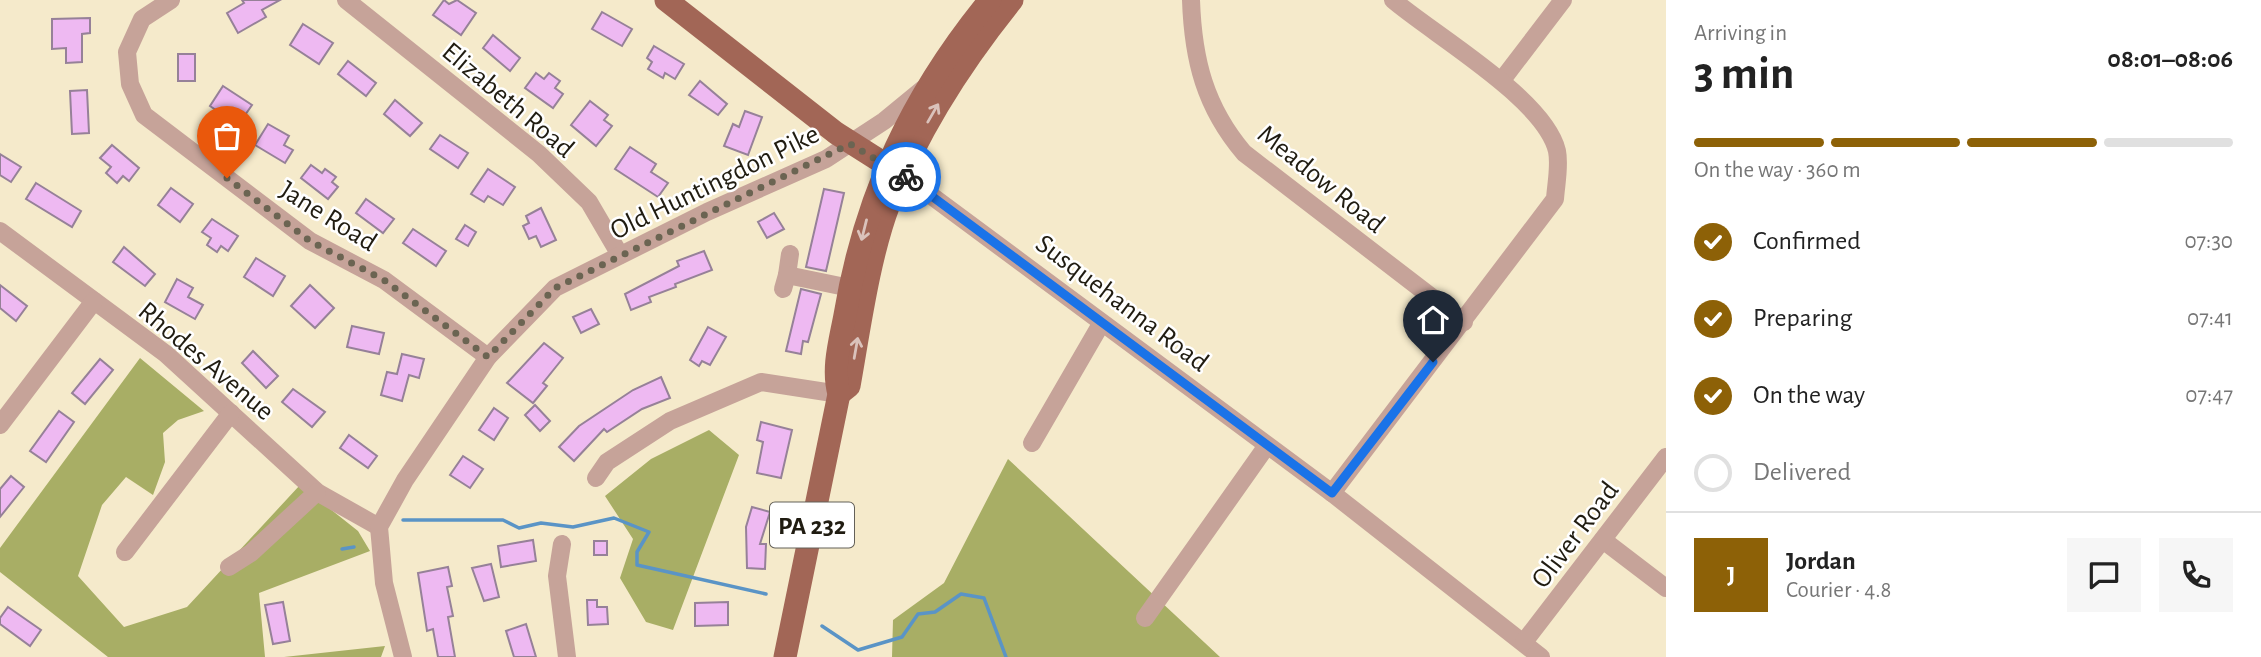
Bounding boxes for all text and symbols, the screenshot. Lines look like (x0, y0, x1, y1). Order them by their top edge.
text: Arriving in (1694, 22, 1787, 45)
street label: Elizabeth Road (436, 38, 579, 164)
text: 08:01–08:06 (2107, 46, 2233, 72)
text: 3 min (1694, 51, 1794, 97)
one-way arrow (926, 104, 940, 124)
pin (197, 106, 257, 178)
icon: bag (208, 117, 246, 155)
street label: Old Huntingdon Pike (606, 120, 824, 245)
street label: Meadow Road (1252, 120, 1390, 239)
courier (871, 142, 941, 212)
icon: bike (887, 158, 925, 196)
text: On the way · 360 m (1694, 159, 1861, 182)
street label: Jane Road (275, 176, 381, 257)
one-way arrow (857, 218, 870, 241)
icon: check (1694, 223, 1732, 261)
text: Confirmed (1753, 228, 1861, 254)
street label: Susquehanna Road (1030, 230, 1213, 377)
text: 07:30 (2184, 230, 2233, 253)
pin (1403, 290, 1463, 362)
street label: Rhodes Avenue (133, 297, 279, 426)
icon: check (1694, 300, 1732, 338)
icon: home (1414, 301, 1452, 339)
text: Preparing (1753, 305, 1852, 331)
text: 07:41 (2187, 307, 2233, 330)
one-way arrow (850, 338, 863, 360)
icon: check (1694, 377, 1732, 415)
text: On the way (1753, 382, 1865, 408)
text: 07:47 (2185, 384, 2233, 407)
text: Delivered (1753, 459, 1851, 485)
street label: Oliver Road (1527, 477, 1624, 594)
road number: PA 232 (770, 503, 854, 548)
button: chat (2067, 538, 2141, 612)
button: phone (2159, 538, 2233, 612)
text: Jordan (1786, 548, 1856, 574)
text: J (1727, 562, 1735, 588)
text: Courier · 4.8 (1786, 579, 1891, 602)

